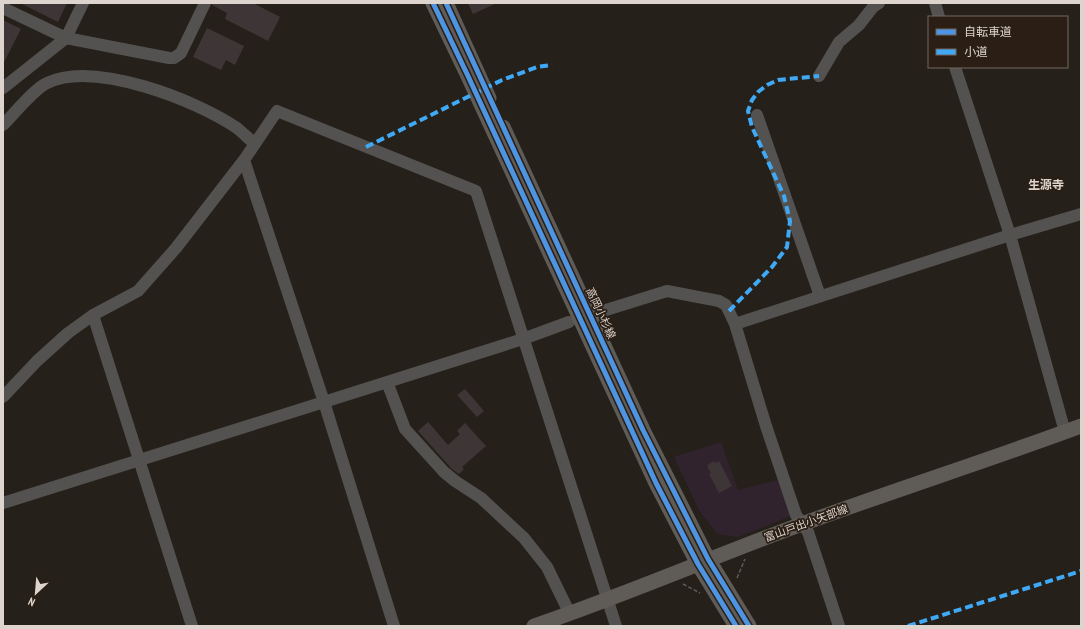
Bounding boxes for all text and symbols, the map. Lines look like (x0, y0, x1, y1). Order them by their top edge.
legend (928, 16, 1068, 68)
text: 自転車道 (964, 24, 1012, 39)
text: 小道 (964, 44, 988, 59)
district label: 生源寺 (1028, 177, 1064, 192)
street label: 高岡小杉線 (583, 285, 619, 341)
street label: 富山戸出小矢部線 (762, 501, 850, 545)
north arrow (16, 573, 56, 613)
text: N (26, 594, 37, 610)

